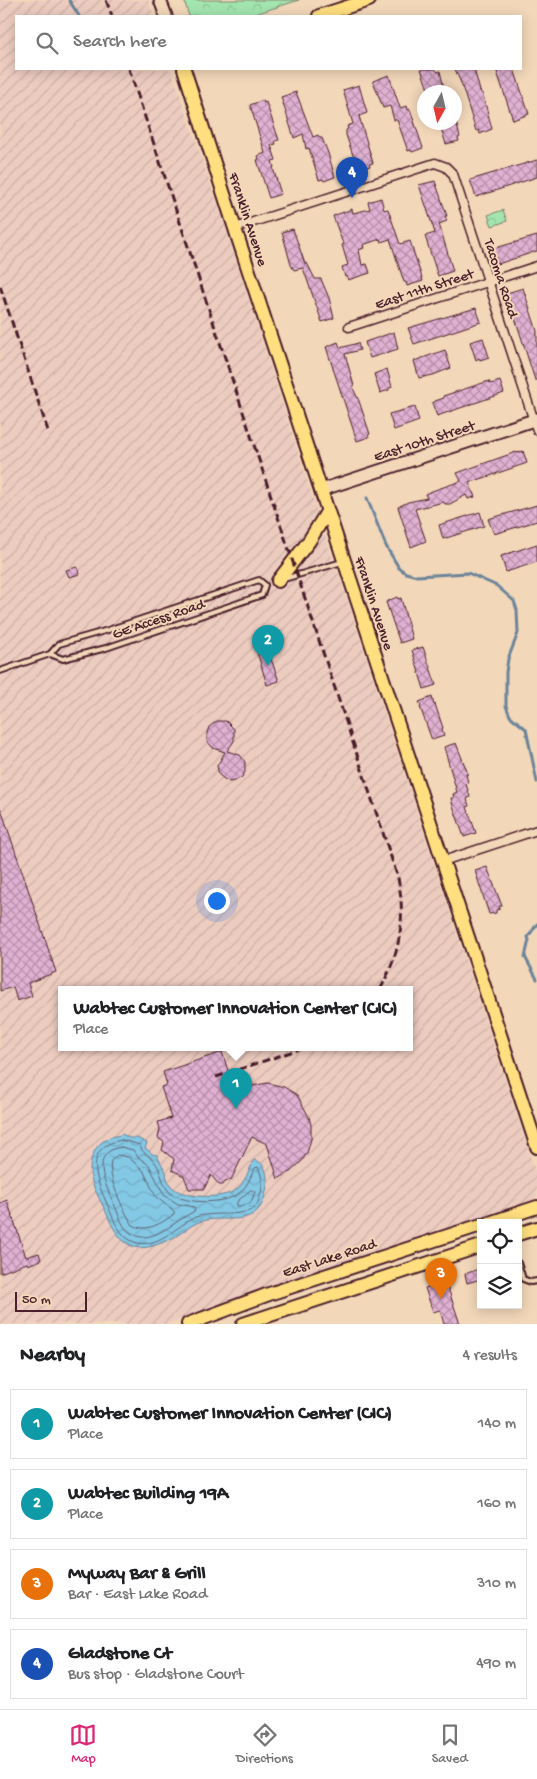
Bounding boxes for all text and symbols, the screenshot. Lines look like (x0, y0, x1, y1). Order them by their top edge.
search box (15, 15, 522, 70)
icon: search (33, 29, 61, 57)
text: Search here (73, 31, 167, 54)
north arrow (417, 85, 462, 130)
pin: 4 (336, 157, 368, 198)
street label: Franklin Avenue (223, 170, 271, 269)
street label: Tacoma Road (479, 236, 522, 322)
street label: East 11th Street (373, 265, 478, 314)
street label: East 10th Street (372, 417, 479, 467)
street label: Franklin Avenue (349, 554, 397, 653)
street label: GE Access Road (110, 595, 208, 644)
pin: 2 (252, 625, 284, 666)
your location (204, 888, 230, 914)
popup (58, 986, 413, 1051)
text: Wabtec Customer Innovation Center (CIC) (73, 998, 398, 1021)
text: Place (73, 1021, 108, 1040)
pin: 1 (220, 1068, 252, 1109)
map controls (477, 1219, 522, 1309)
button: locate (477, 1219, 522, 1264)
street label: East Lake Road (281, 1235, 380, 1283)
pin: 3 (425, 1258, 457, 1299)
button: layers (477, 1264, 522, 1309)
scale bar (15, 1289, 88, 1312)
text: 50 m (22, 1292, 51, 1309)
text: Nearby (20, 1344, 85, 1369)
text: 4 results (462, 1347, 517, 1366)
text: Wabtec Customer Innovation Center (CIC) (68, 1403, 392, 1426)
text: 1 (34, 1415, 40, 1434)
text: 140 m (478, 1415, 516, 1434)
text: Place (68, 1426, 103, 1445)
text: Wabtec Building 19A (68, 1483, 228, 1506)
text: 2 (33, 1495, 41, 1514)
text: 160 m (477, 1495, 516, 1514)
text: Place (68, 1506, 103, 1525)
text: Myway Bar & Grill (68, 1563, 206, 1586)
text: 3 (33, 1575, 41, 1594)
text: 310 m (477, 1575, 516, 1594)
text: Bar · East Lake Road (68, 1586, 207, 1605)
text: Gladstone Ct (68, 1643, 172, 1666)
text: 4 (33, 1655, 41, 1674)
text: 490 m (476, 1655, 516, 1674)
text: Bus stop · Gladstone Court (68, 1666, 244, 1685)
tab: Map (69, 1721, 97, 1768)
tab: Directions (236, 1721, 293, 1768)
tab: Saved (432, 1721, 468, 1768)

